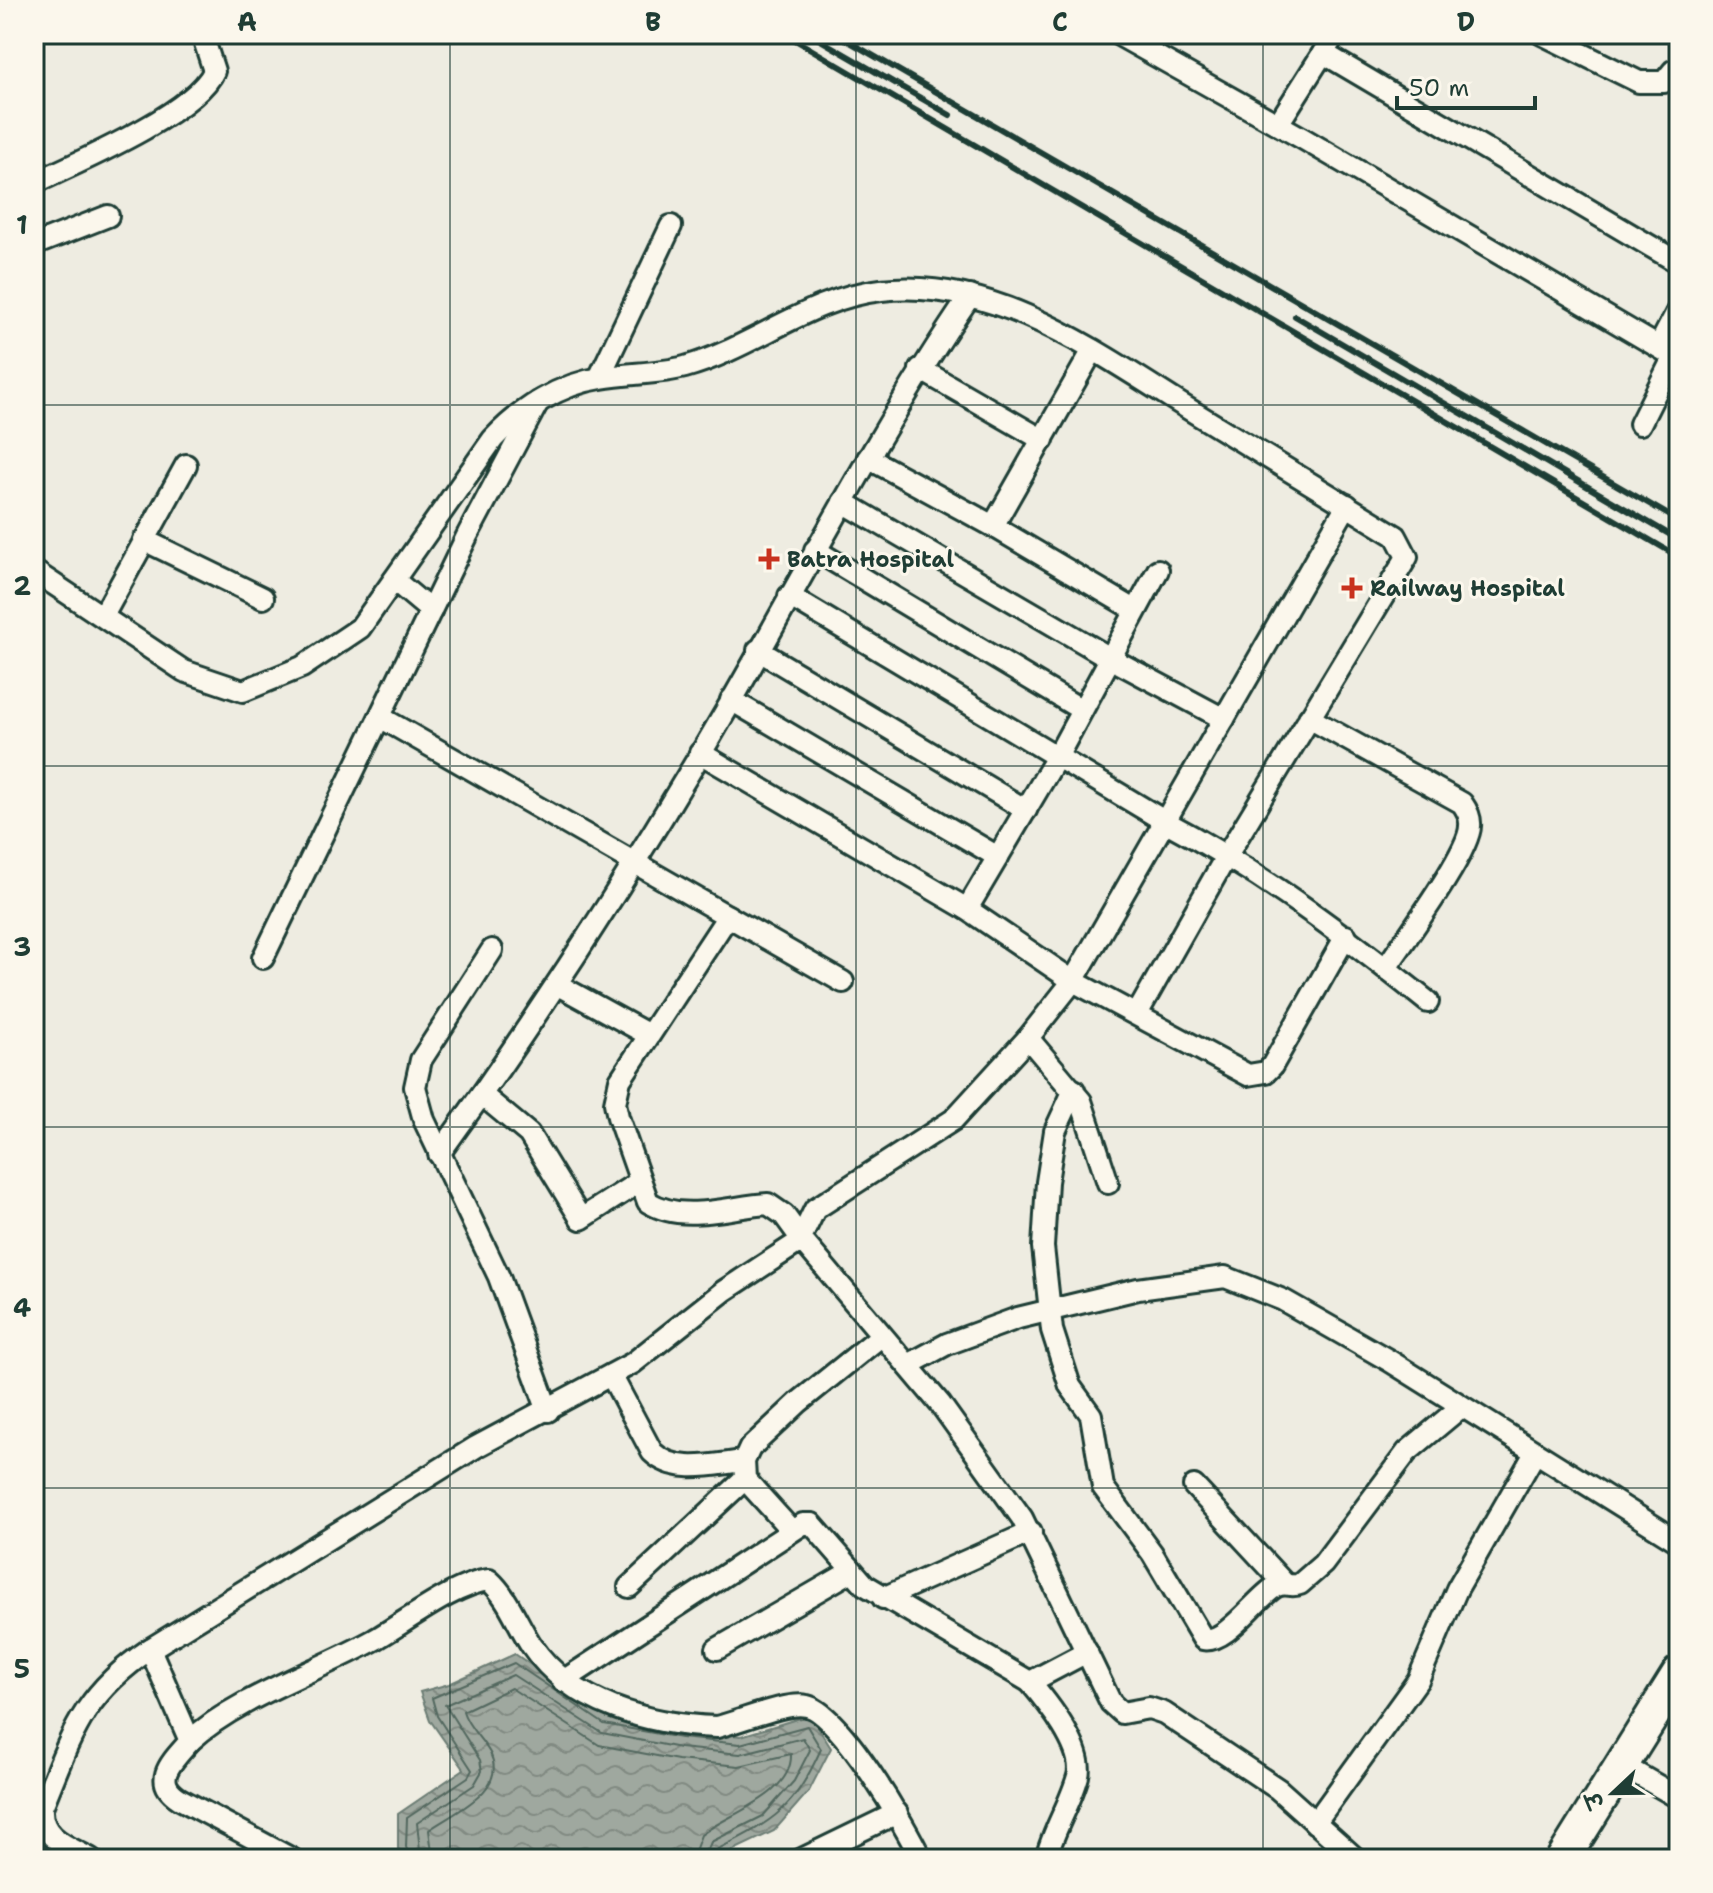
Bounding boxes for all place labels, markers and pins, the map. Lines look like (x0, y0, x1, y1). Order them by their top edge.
place label: Batra Hospital (787, 545, 954, 574)
marker: Batra Hospital (758, 548, 780, 570)
place label: Railway Hospital (1370, 574, 1565, 603)
marker: Railway Hospital (1341, 577, 1363, 599)

